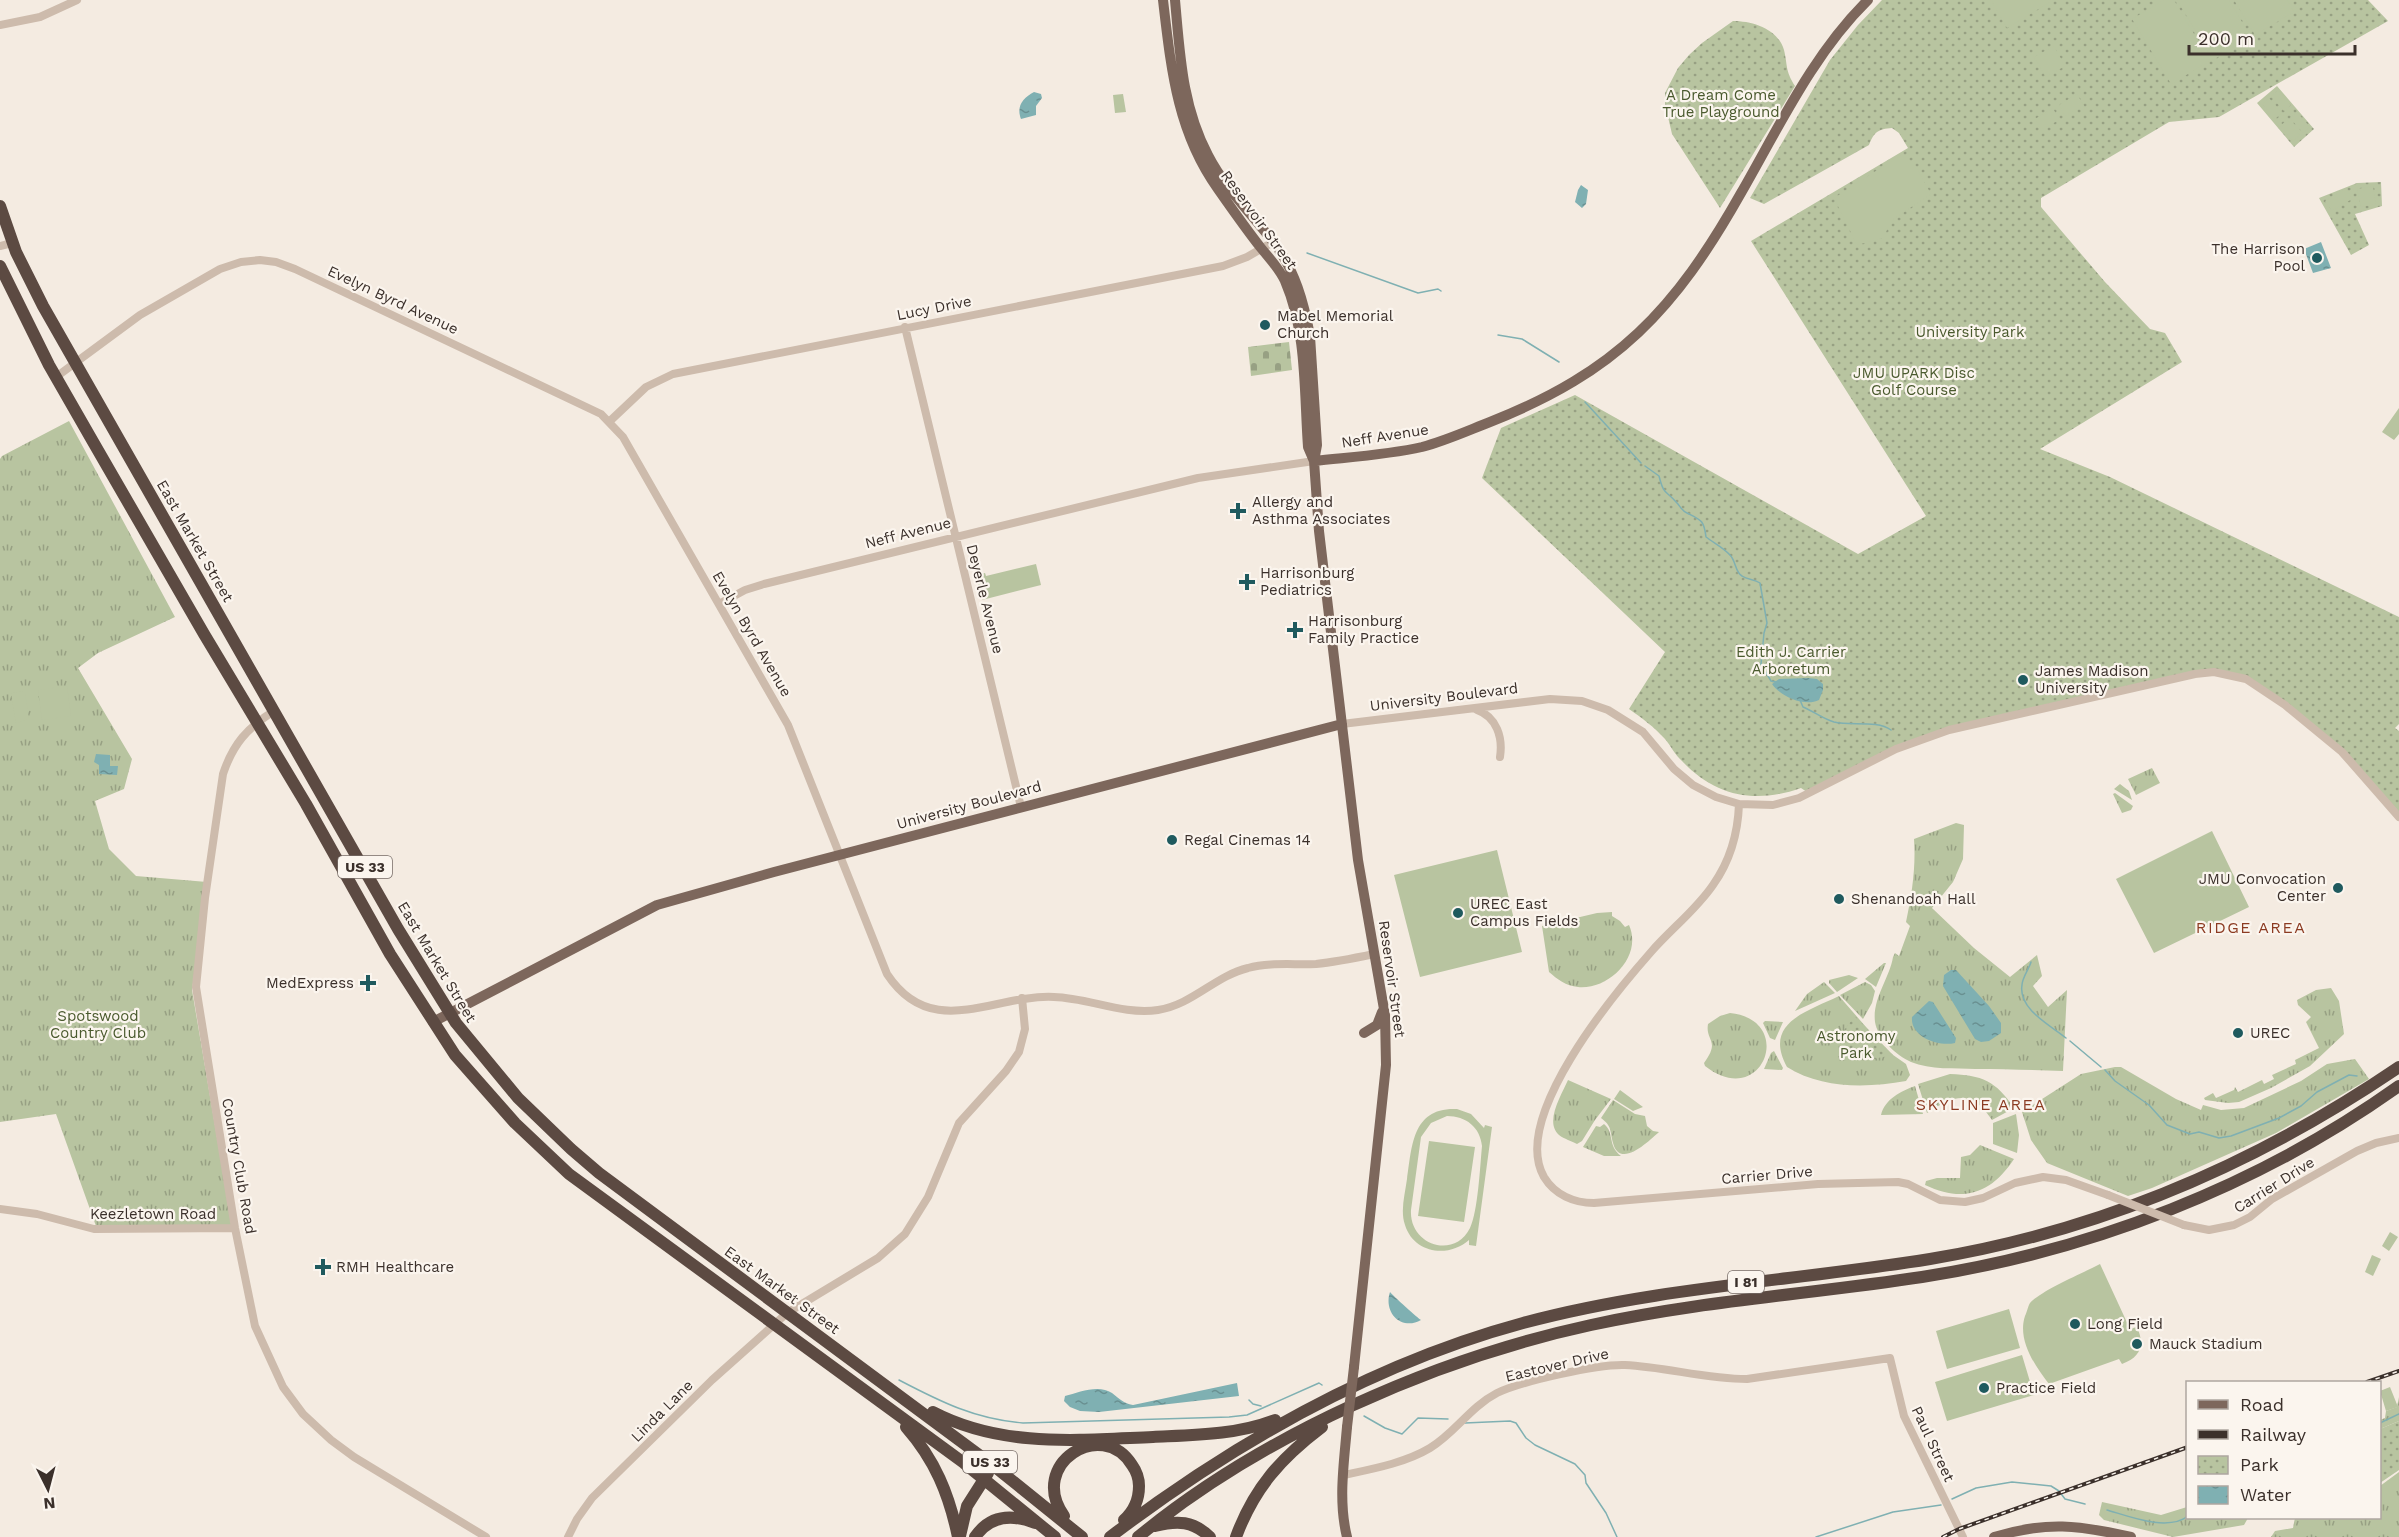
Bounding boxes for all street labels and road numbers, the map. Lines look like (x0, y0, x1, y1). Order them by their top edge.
street label: Reservoir Street (1217, 167, 1301, 274)
street label: Evelyn Byrd Avenue (325, 262, 461, 338)
street label: Lucy Drive (895, 292, 973, 324)
street label: Neff Avenue (1340, 420, 1430, 452)
street label: East Market Street (153, 477, 238, 606)
street label: Neff Avenue (863, 514, 953, 552)
street label: Deyerle Avenue (963, 542, 1007, 656)
street label: Evelyn Byrd Avenue (709, 568, 795, 700)
street label: University Boulevard (1369, 679, 1519, 715)
street label: University Boulevard (895, 777, 1043, 833)
road number: US 33 (338, 856, 392, 878)
street label: East Market Street (394, 898, 481, 1026)
street label: Reservoir Street (1375, 919, 1409, 1039)
street label: Country Club Road (218, 1097, 260, 1235)
street label: Carrier Drive (2230, 1153, 2318, 1217)
street label: Carrier Drive (1720, 1162, 1814, 1188)
street label: Keezletown Road (90, 1205, 216, 1223)
street label: East Market Street (721, 1242, 844, 1338)
road number: I 81 (1728, 1271, 1764, 1293)
street label: Eastover Drive (1503, 1344, 1611, 1386)
street label: Linda Lane (627, 1376, 697, 1446)
street label: Paul Street (1908, 1403, 1959, 1485)
road number: US 33 (963, 1451, 1017, 1473)

